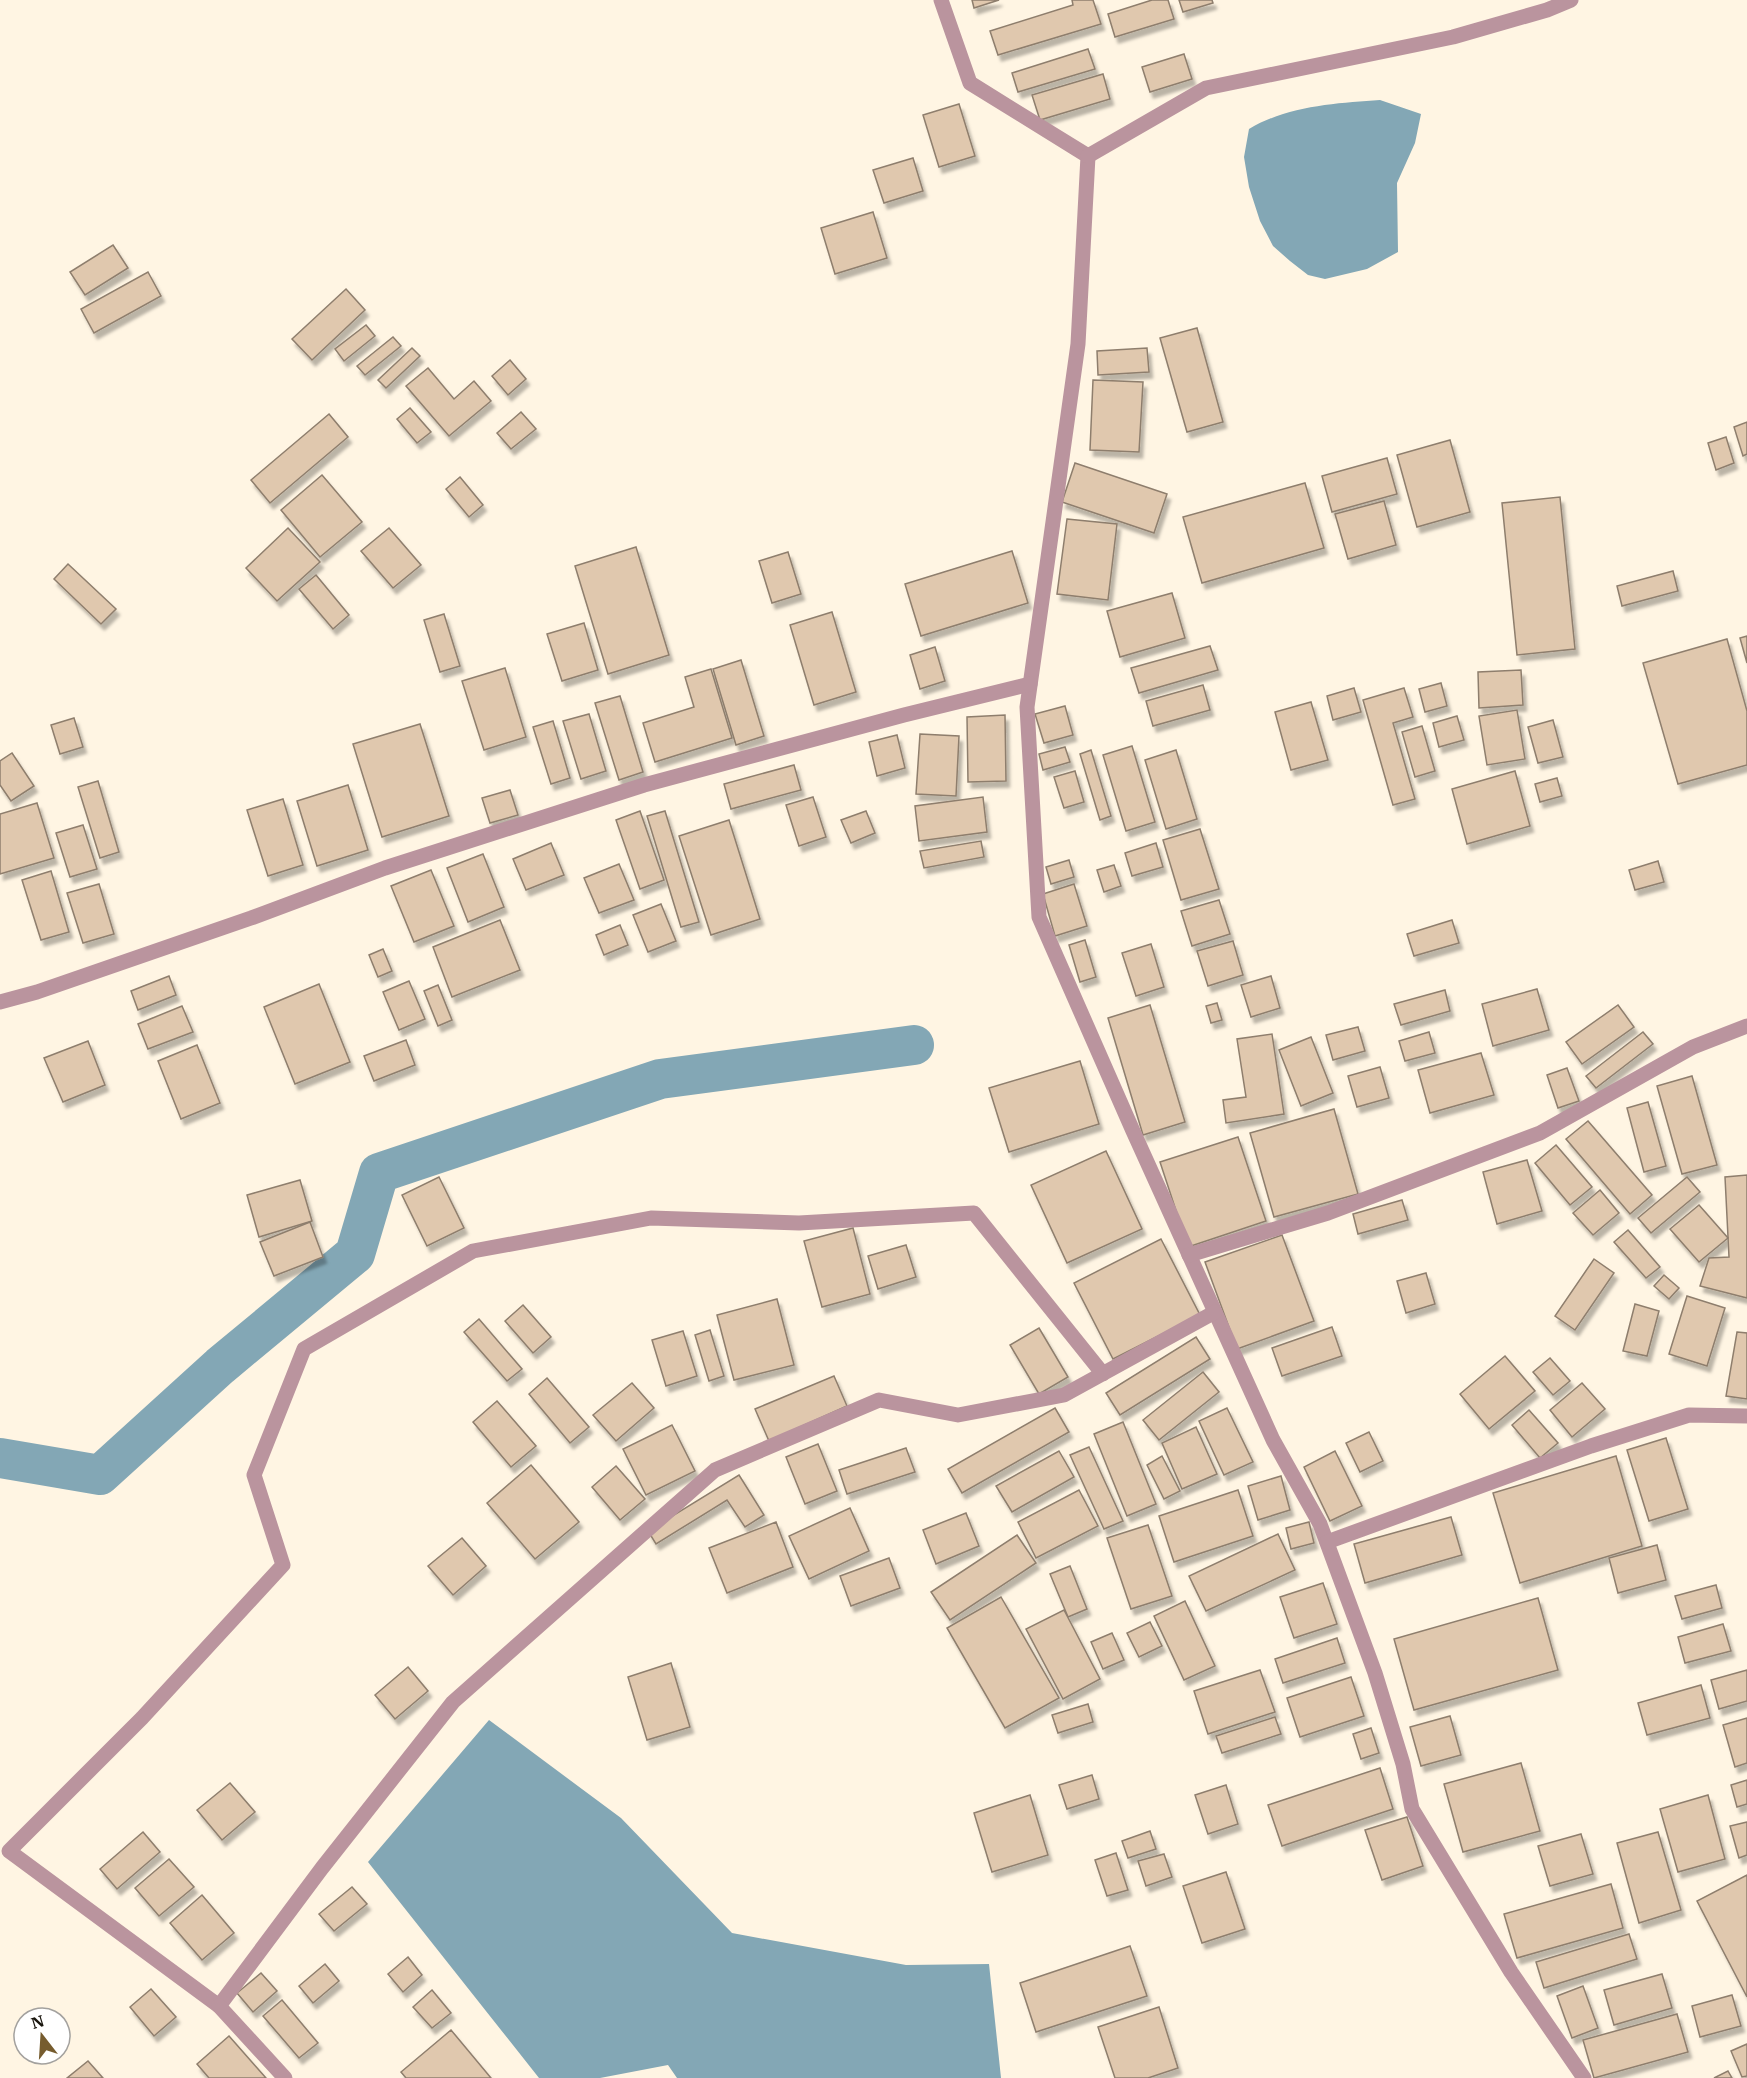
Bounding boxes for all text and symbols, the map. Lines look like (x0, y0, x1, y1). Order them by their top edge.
north arrow (12, 2006, 72, 2066)
text: N (29, 2010, 47, 2033)

